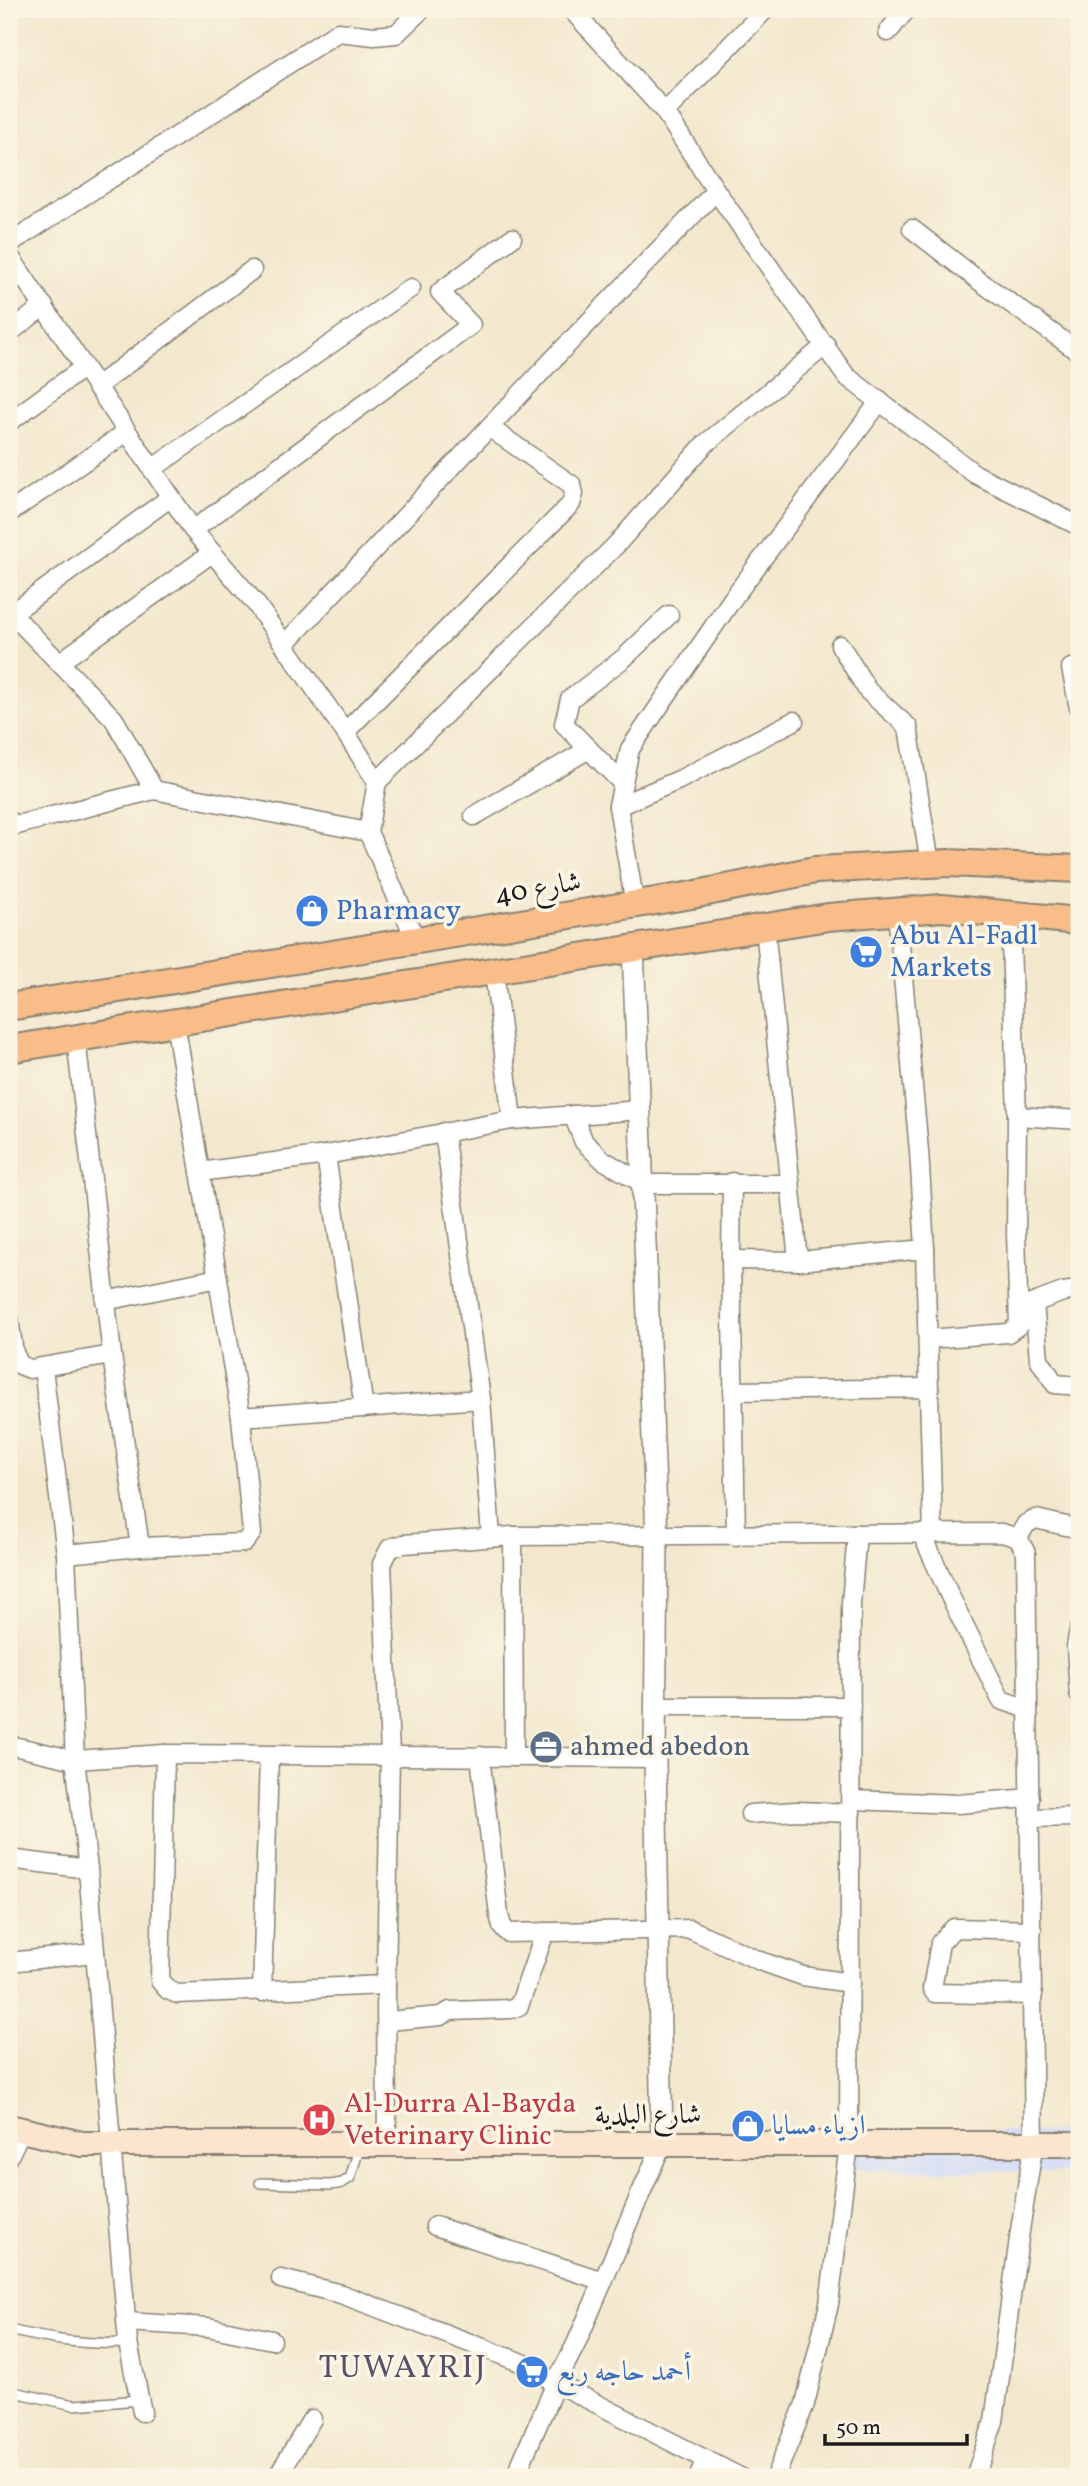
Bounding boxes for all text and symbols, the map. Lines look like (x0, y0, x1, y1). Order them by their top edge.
street label: شارع 40 (492, 863, 584, 917)
shop icon: Pharmacy (293, 892, 331, 930)
place label: Pharmacy (336, 892, 461, 931)
place label: Abu Al-Fadl Markets (890, 917, 1038, 988)
supermarket icon: Abu Al-Fadl Markets (847, 933, 885, 971)
office icon: ahmed abedon (527, 1728, 565, 1766)
place label: ahmed abedon (570, 1728, 750, 1767)
place label: Al-Durra Al-Bayda Veterinary Clinic (344, 2085, 576, 2156)
street label: شارع البلدية (595, 2096, 701, 2137)
hospital icon: Al-Durra Al-Bayda Veterinary Clinic (300, 2101, 338, 2139)
shop icon: ازياء مسايا (729, 2107, 767, 2145)
place label: ازياء مسايا (772, 2107, 866, 2146)
district label: TUWAYRIJ (318, 2347, 488, 2391)
place label: أحمد حاجه ربع (556, 2351, 691, 2396)
supermarket icon: أحمد حاجه ربع (513, 2353, 551, 2391)
scale bar (825, 2402, 967, 2446)
text: 50 m (836, 2414, 881, 2443)

